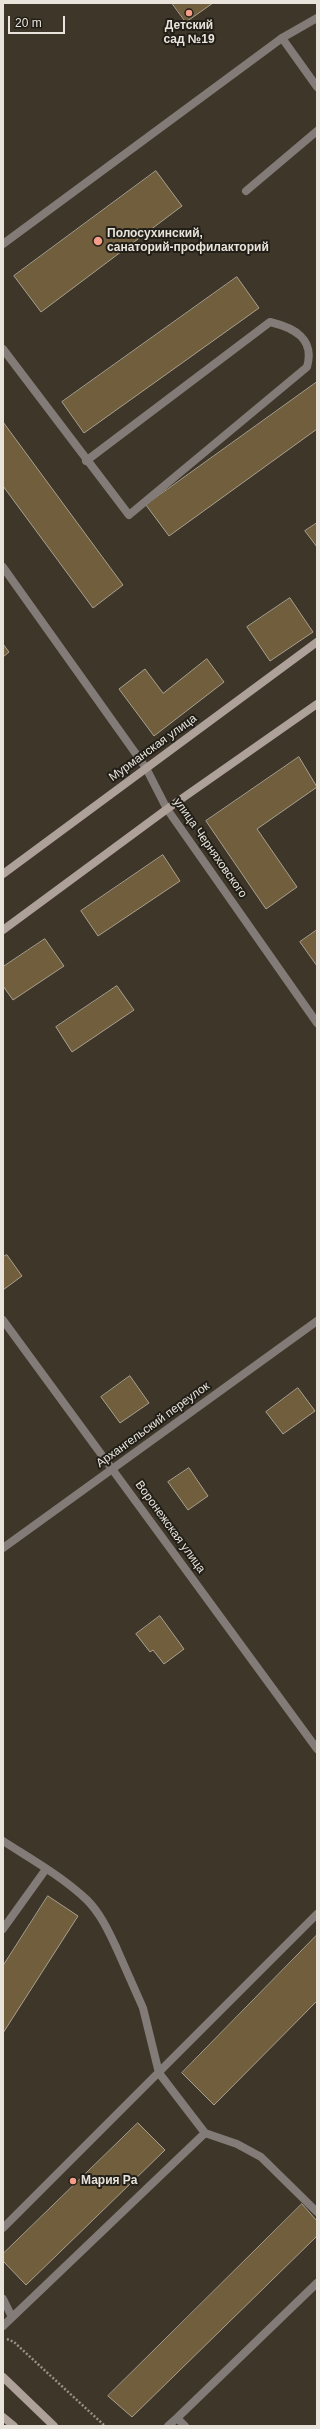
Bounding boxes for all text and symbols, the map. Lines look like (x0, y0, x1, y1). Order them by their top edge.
scale bar (10, 8, 67, 34)
marker: Детский сад №19 (184, 8, 194, 18)
text: 20 m (15, 16, 42, 30)
place label: Детский сад №19 (163, 19, 215, 47)
place label: Полосухинский, санаторий-профилакторий (107, 227, 269, 255)
marker: Полосухинский, санаторий-профилакторий (92, 235, 104, 247)
street label: Мурманская улица (106, 711, 200, 785)
street label: улица Черняховского (170, 795, 250, 901)
street label: Архангельский переулок (94, 1379, 212, 1471)
street label: Воронежская улица (132, 1478, 208, 1576)
place label: Мария Ра (81, 2174, 137, 2188)
marker: Мария Ра (68, 2176, 78, 2186)

